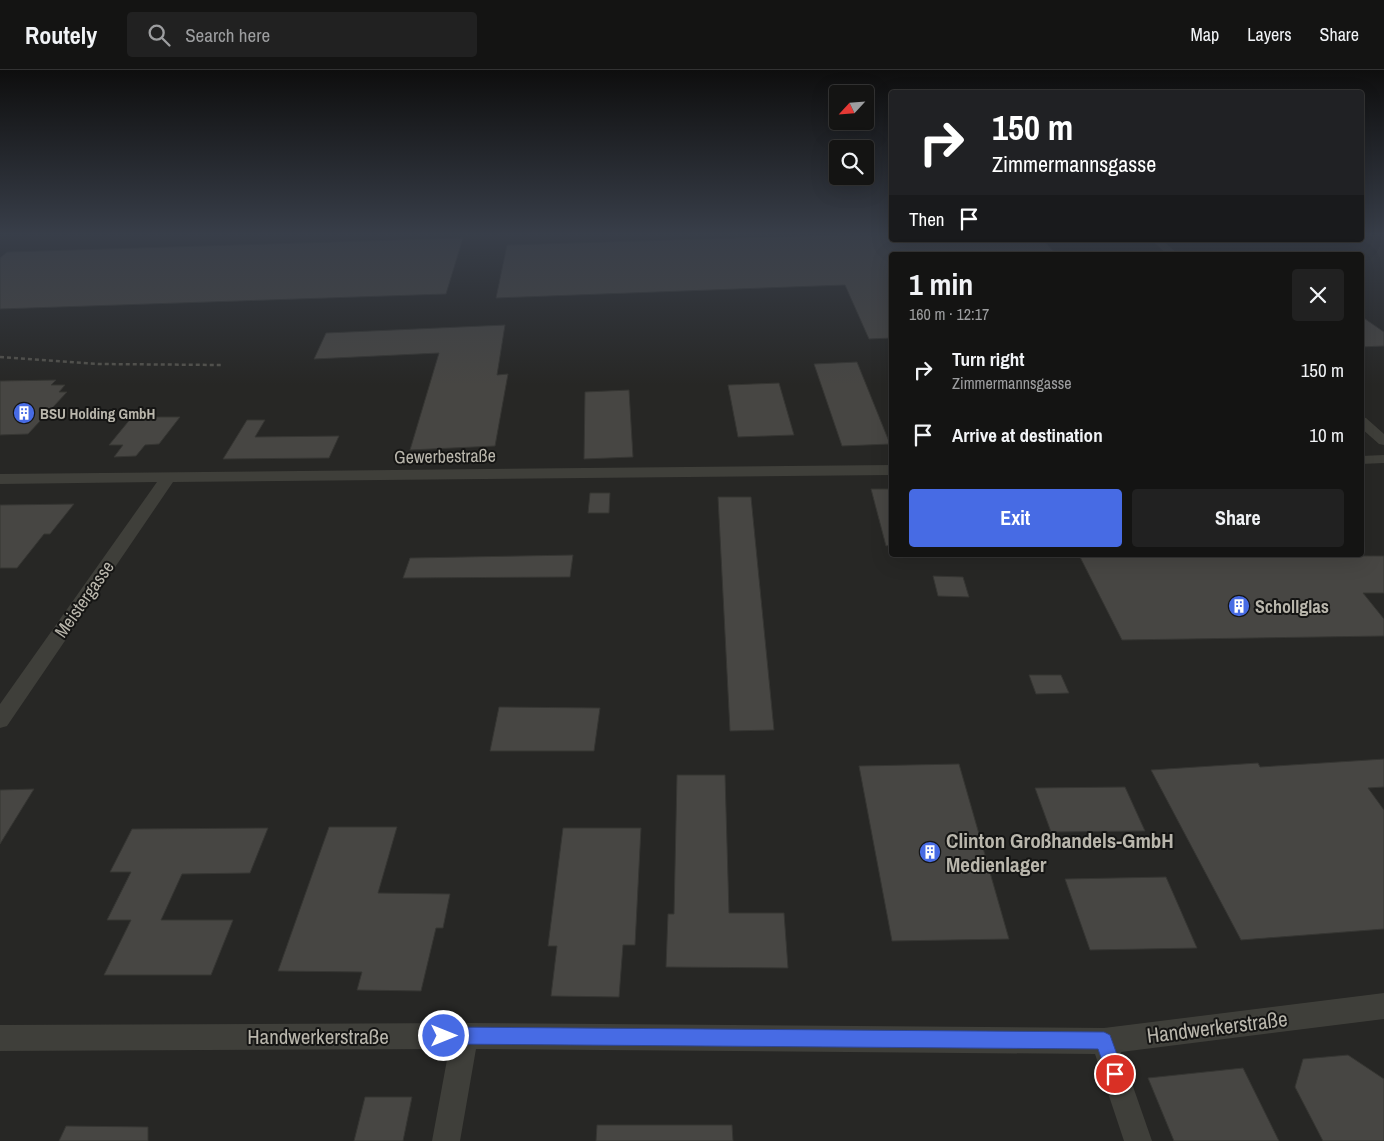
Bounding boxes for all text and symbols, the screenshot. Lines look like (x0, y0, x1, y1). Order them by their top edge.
search box (127, 12, 477, 57)
text: Routely (25, 19, 97, 51)
icon: search (145, 21, 173, 49)
text: Search here (185, 22, 270, 48)
text: Map (1191, 22, 1219, 47)
text: Layers (1247, 22, 1292, 47)
text: Share (1320, 22, 1359, 47)
north arrow (829, 85, 874, 130)
map controls (829, 85, 874, 185)
text: 150 m (992, 104, 1073, 151)
icon: right (909, 110, 974, 175)
button: search (829, 140, 874, 185)
text: Zimmermannsgasse (992, 149, 1156, 179)
icon: arrive (955, 205, 983, 233)
text: Then (909, 206, 945, 232)
text: 1 min (909, 264, 973, 304)
button: close (1292, 269, 1344, 321)
text: 160 m · 12:17 (909, 303, 989, 325)
text: Turn right (952, 346, 1024, 372)
icon: right (909, 356, 937, 384)
text: 150 m (1301, 357, 1344, 383)
text: Zimmermannsgasse (952, 372, 1072, 394)
building icon: BSU Holding GmbH (12, 401, 36, 425)
place label: BSU Holding GmbH (40, 403, 156, 424)
icon: arrive (909, 421, 937, 449)
text: Arrive at destination (952, 422, 1103, 448)
text: 10 m (1309, 422, 1344, 448)
street label: Gewerbestraße (394, 443, 496, 469)
button: Exit (909, 489, 1122, 547)
button: Share (1132, 489, 1344, 547)
street label: Meistergasse (48, 556, 120, 642)
building icon: Schollglas (1227, 594, 1251, 618)
place label: Schollglas (1255, 594, 1329, 619)
place label: Clinton Großhandels-GmbH Medienlager (946, 826, 1174, 879)
building icon: Clinton Großhandels-GmbH Medienlager (918, 840, 942, 864)
street label: Handwerkerstraße (1145, 1004, 1289, 1050)
position arrow (417, 1009, 469, 1061)
street label: Handwerkerstraße (247, 1022, 389, 1051)
pin (1094, 1053, 1136, 1095)
icon: arrive (1101, 1060, 1129, 1088)

